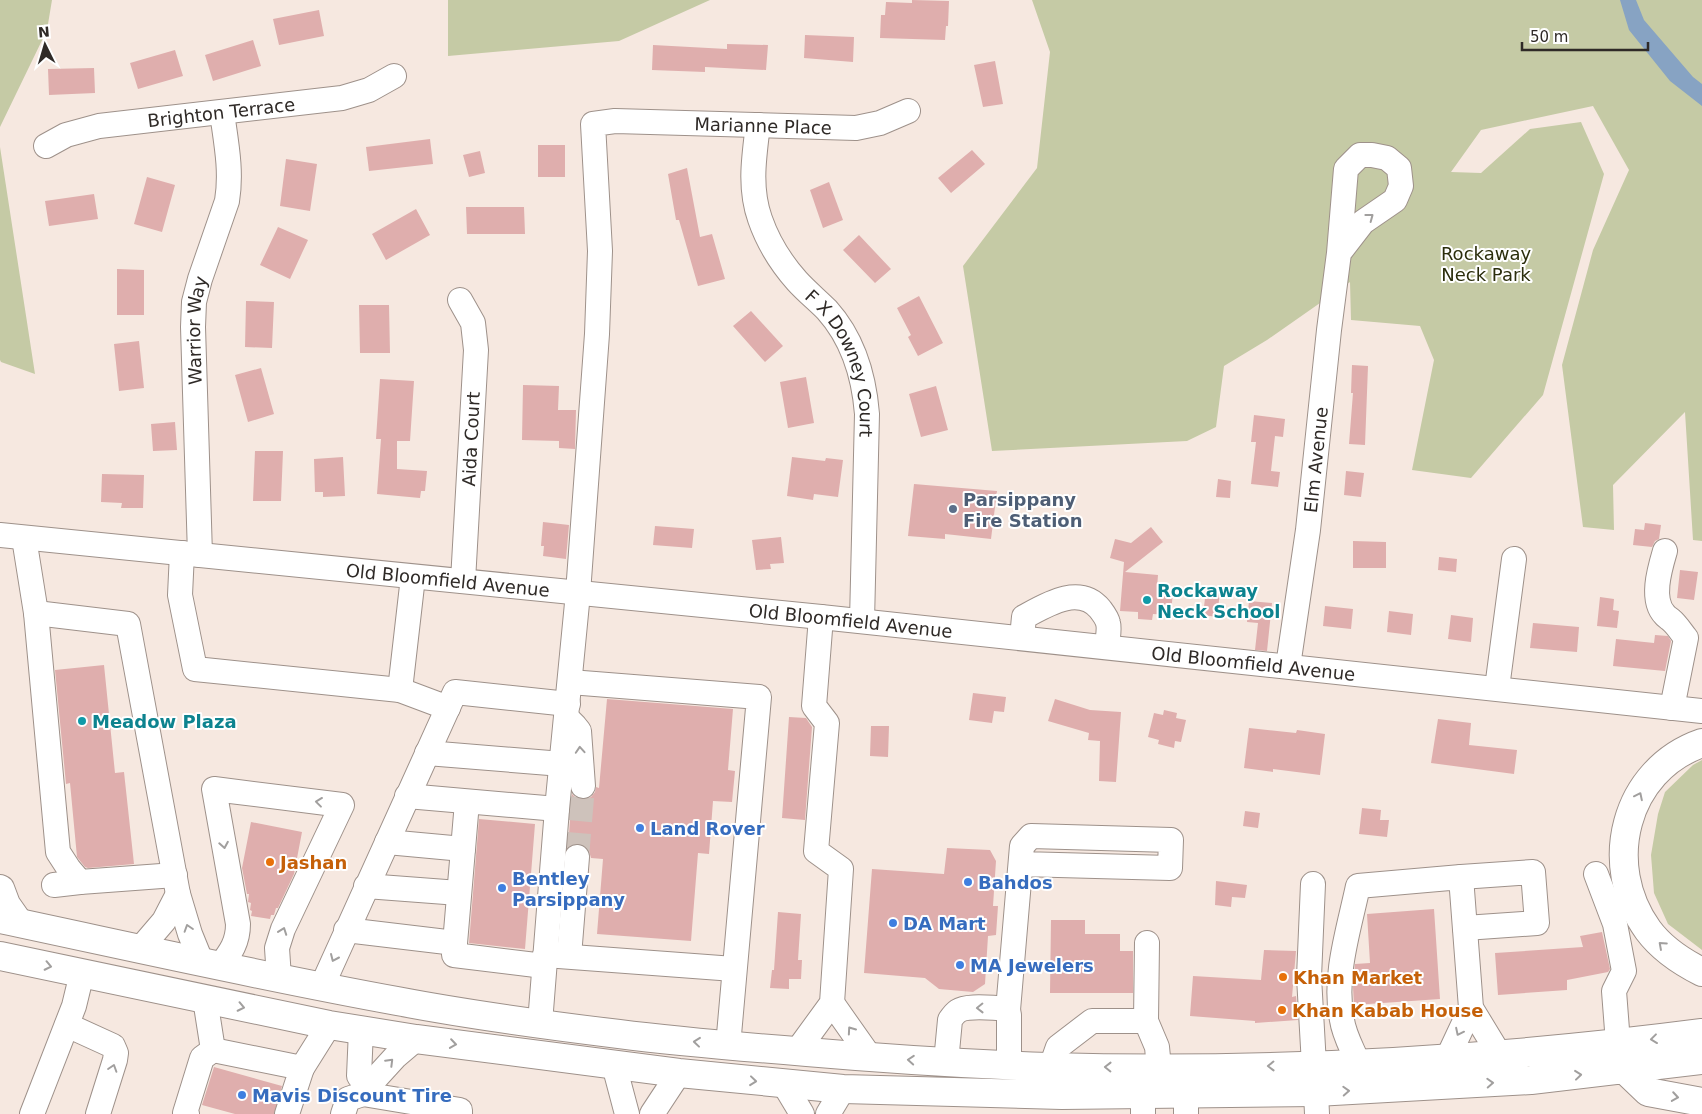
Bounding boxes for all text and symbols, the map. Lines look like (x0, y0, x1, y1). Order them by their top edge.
north arrow (20, 20, 70, 70)
scale bar (1522, 20, 1648, 52)
text: N (37, 24, 50, 41)
text: 50 m (1530, 28, 1568, 46)
street label: Brighton Terrace (146, 93, 296, 131)
street label: Marianne Place (694, 113, 832, 138)
one-way arrow (1365, 213, 1374, 223)
park label: Rockaway Neck Park (1441, 243, 1531, 285)
street label: Warrior Way (182, 273, 211, 385)
street label: F X Downey Court (801, 285, 878, 438)
street label: Aida Court (458, 391, 484, 487)
street label: Elm Avenue (1299, 406, 1331, 514)
place label: Parsippany Fire Station (963, 489, 1083, 531)
marker: Parsippany Fire Station (947, 503, 959, 515)
street label: Old Bloomfield Avenue (345, 559, 551, 600)
place label: Rockaway Neck School (1157, 580, 1281, 622)
marker: Rockaway Neck School (1141, 594, 1153, 606)
street label: Old Bloomfield Avenue (748, 599, 954, 641)
street label: Old Bloomfield Avenue (1151, 642, 1356, 684)
place label: Meadow Plaza (92, 711, 237, 732)
marker: Meadow Plaza (76, 715, 88, 727)
one-way arrow (575, 745, 586, 753)
one-way arrow (1633, 792, 1643, 801)
one-way arrow (314, 797, 322, 808)
place label: Land Rover (650, 818, 765, 839)
marker: Land Rover (634, 822, 646, 834)
one-way arrow (218, 840, 228, 849)
place label: Jashan (278, 852, 347, 873)
marker: Jashan (264, 856, 276, 868)
place label: Bentley Parsippany (512, 868, 625, 910)
place label: Bahdos (978, 872, 1053, 893)
marker: Bahdos (962, 876, 974, 888)
marker: Bentley Parsippany (496, 882, 508, 894)
place label: DA Mart (903, 913, 986, 934)
marker: DA Mart (887, 917, 899, 929)
one-way arrow (184, 924, 194, 933)
one-way arrow (277, 927, 287, 935)
one-way arrow (1658, 942, 1667, 951)
one-way arrow (329, 953, 340, 962)
place label: MA Jewelers (970, 955, 1094, 976)
marker: MA Jewelers (954, 959, 966, 971)
one-way arrow (43, 960, 52, 971)
place label: Khan Market (1293, 967, 1423, 988)
marker: Khan Market (1277, 971, 1289, 983)
place label: Khan Kabab House (1292, 1000, 1483, 1021)
one-way arrow (237, 1001, 245, 1011)
one-way arrow (976, 1003, 984, 1013)
marker: Khan Kabab House (1276, 1004, 1288, 1016)
one-way arrow (848, 1026, 857, 1036)
one-way arrow (1456, 1027, 1466, 1036)
one-way arrow (1649, 1033, 1657, 1044)
one-way arrow (692, 1037, 700, 1048)
one-way arrow (448, 1039, 457, 1049)
one-way arrow (907, 1054, 915, 1065)
one-way arrow (384, 1059, 393, 1068)
one-way arrow (1266, 1061, 1274, 1071)
one-way arrow (1104, 1062, 1112, 1073)
one-way arrow (107, 1064, 117, 1072)
one-way arrow (1574, 1070, 1582, 1081)
one-way arrow (749, 1075, 757, 1086)
one-way arrow (1486, 1077, 1494, 1088)
place label: Mavis Discount Tire (252, 1085, 452, 1106)
one-way arrow (1342, 1085, 1350, 1096)
marker: Mavis Discount Tire (236, 1089, 248, 1101)
one-way arrow (1671, 1091, 1679, 1101)

